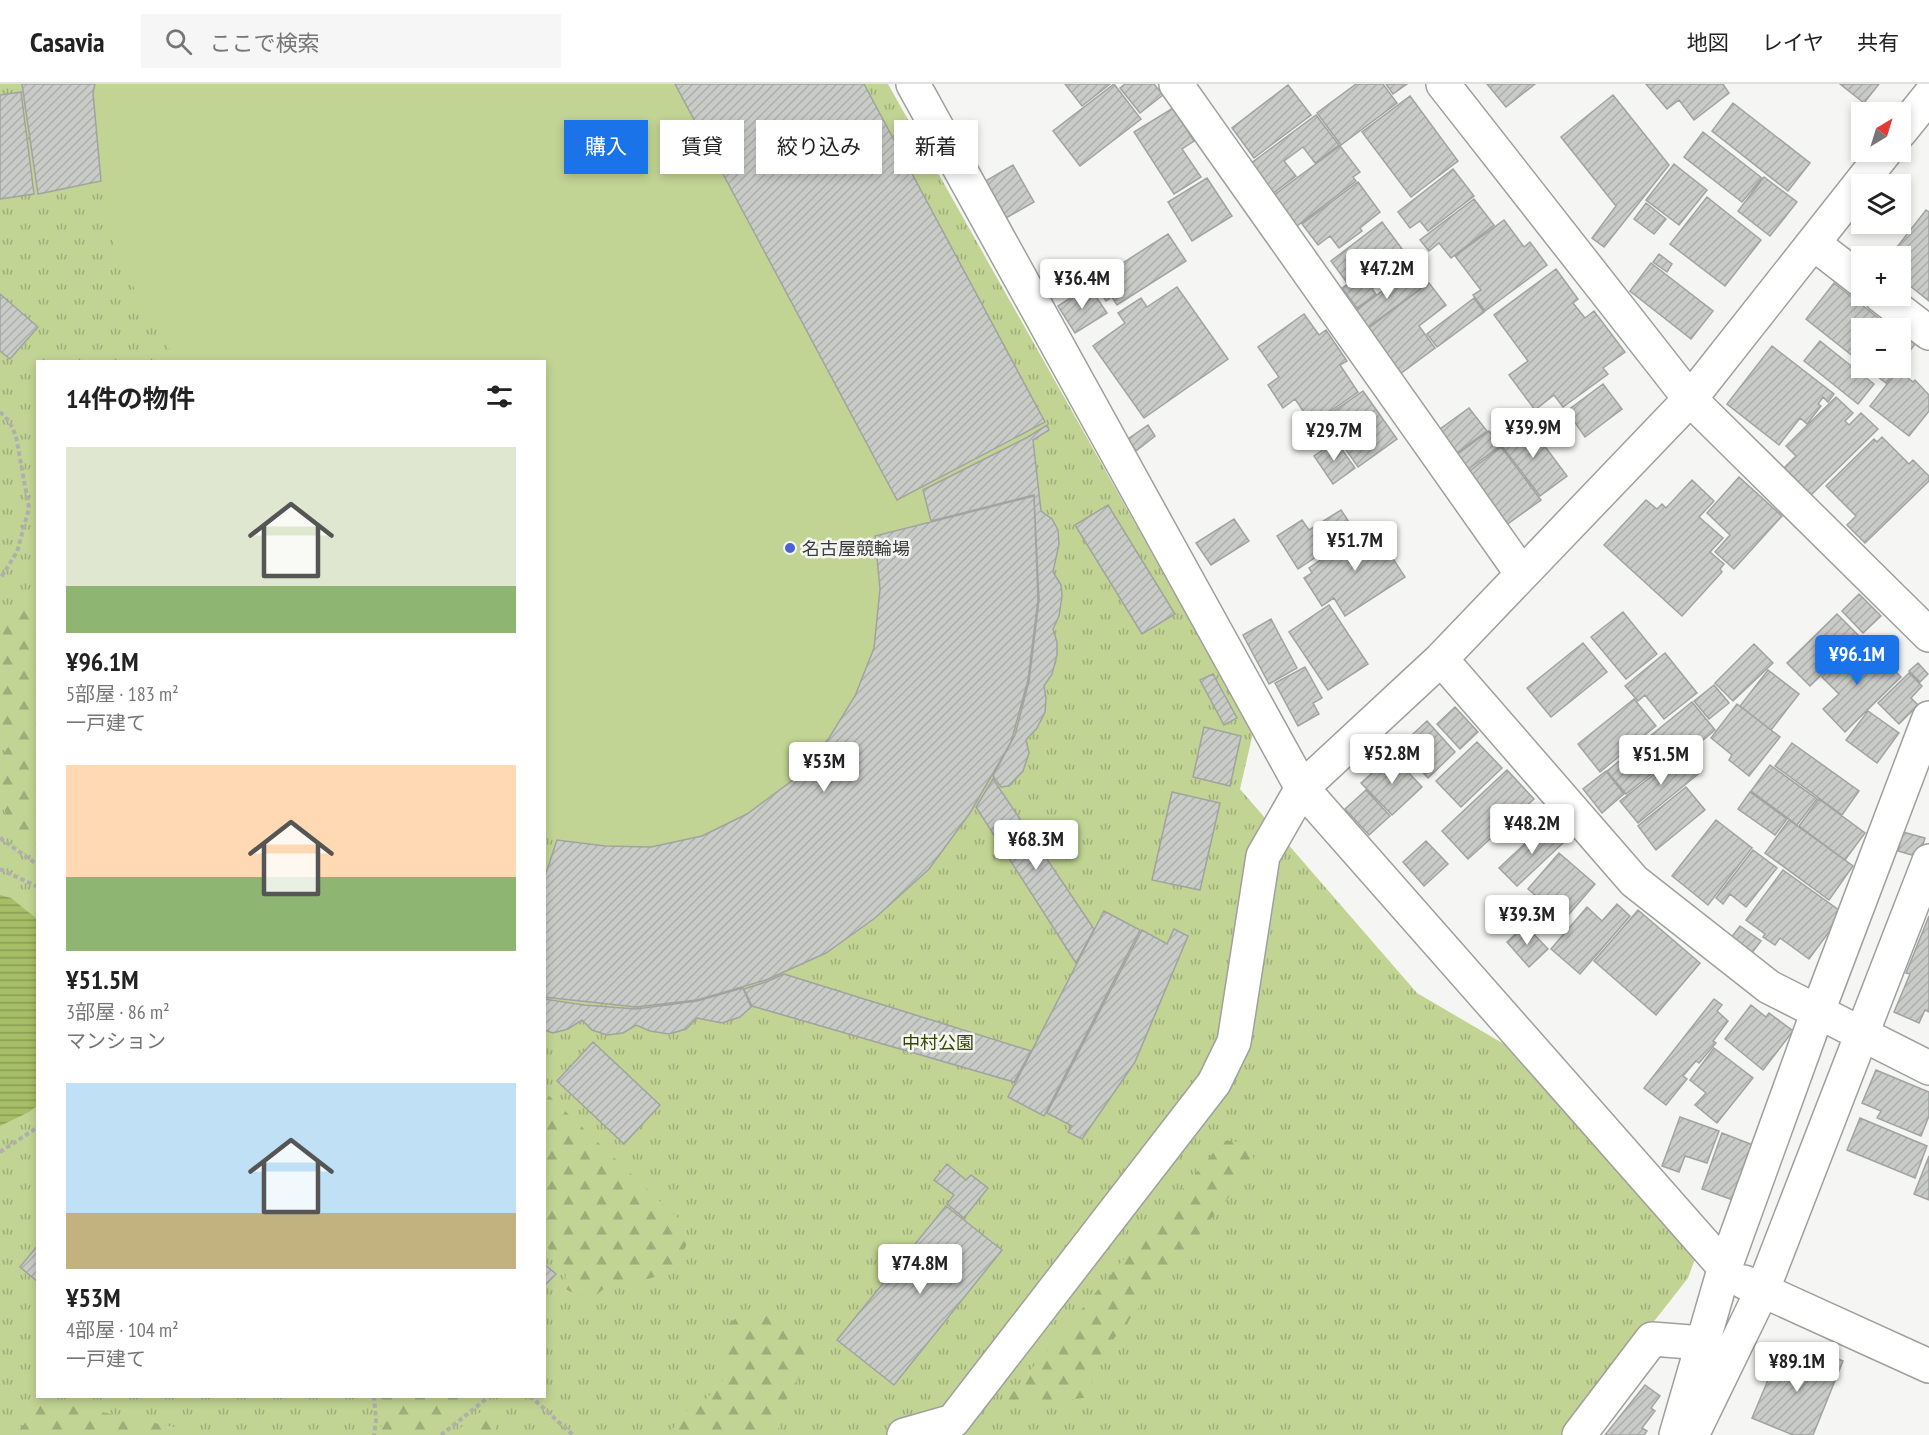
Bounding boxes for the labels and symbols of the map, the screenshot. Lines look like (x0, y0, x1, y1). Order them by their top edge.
north arrow (1851, 102, 1911, 162)
pin: ¥47.2M (1338, 249, 1436, 300)
pin: ¥36.4M (1033, 259, 1131, 310)
pin: ¥39.9M (1484, 408, 1582, 459)
pin: ¥29.7M (1285, 411, 1383, 462)
pin: ¥51.7M (1306, 521, 1404, 572)
place label: 名古屋競輪場 (802, 537, 910, 560)
marker: 名古屋競輪場 (783, 541, 797, 555)
pin: ¥96.1M (1808, 635, 1906, 686)
pin: ¥52.8M (1343, 734, 1441, 785)
pin: ¥51.5M (1612, 735, 1710, 786)
pin: ¥53M (788, 742, 860, 793)
pin: ¥48.2M (1483, 804, 1581, 855)
pin: ¥68.3M (987, 820, 1085, 871)
pin: ¥39.3M (1478, 895, 1576, 946)
park label: 中村公園 (902, 1031, 974, 1054)
pin: ¥74.8M (871, 1244, 969, 1295)
pin: ¥89.1M (1748, 1342, 1846, 1393)

